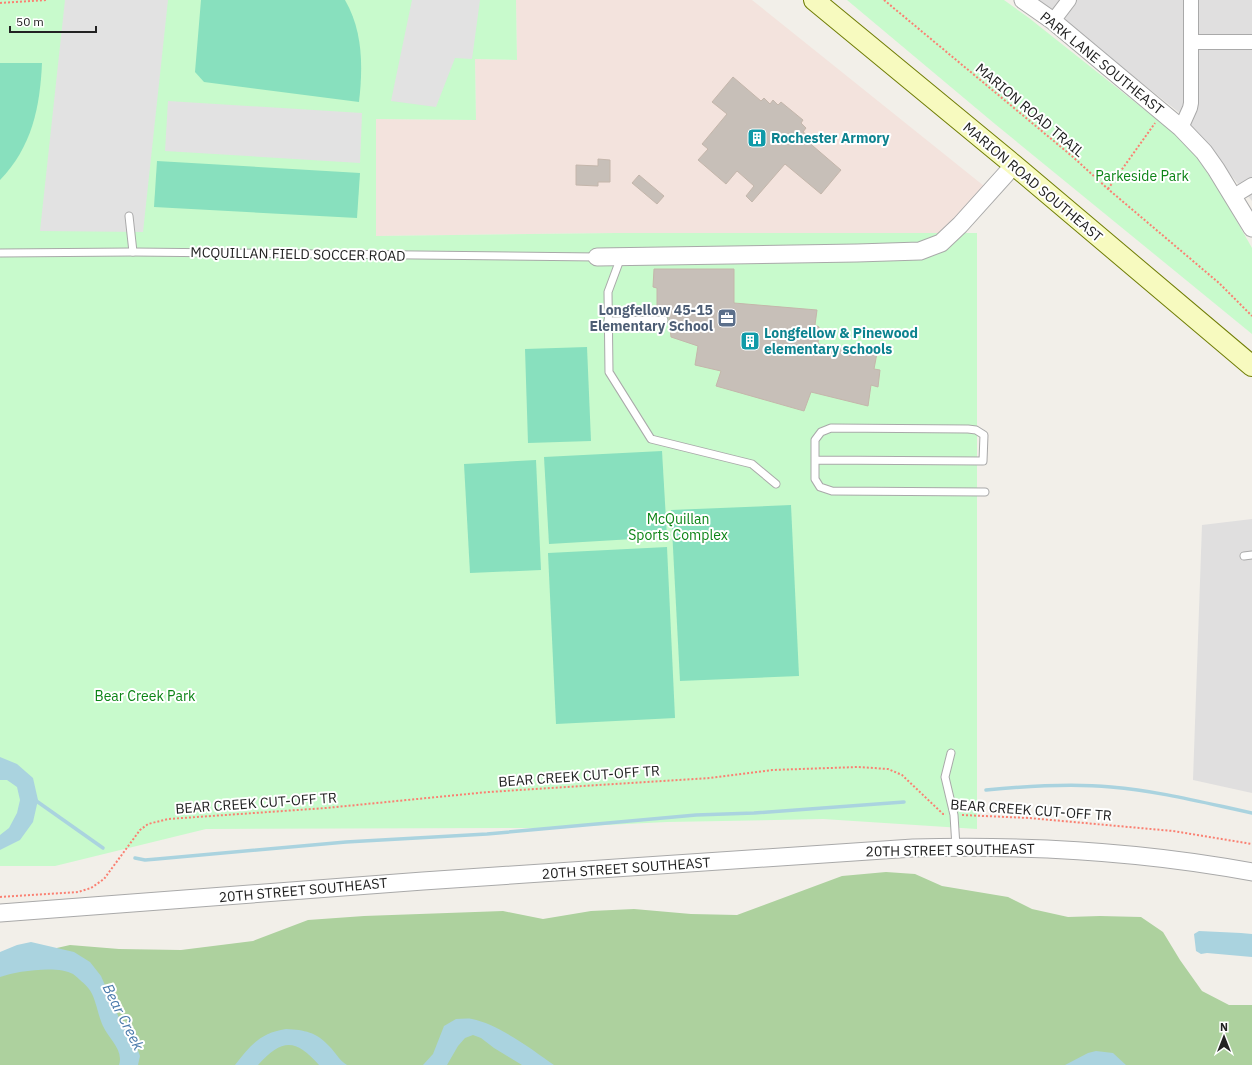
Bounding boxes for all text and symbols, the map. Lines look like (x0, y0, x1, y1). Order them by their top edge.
scale bar (10, 8, 96, 34)
street label: PARK LANE SOUTHEAST (1036, 8, 1168, 118)
text: 50 m (16, 14, 44, 29)
street label: MARION ROAD TRAIL (972, 59, 1088, 161)
street label: MARION ROAD SOUTHEAST (960, 118, 1106, 246)
building icon: Rochester Armory (746, 127, 768, 149)
place label: Rochester Armory (771, 129, 890, 147)
park label: Parkeside Park (1095, 167, 1189, 185)
street label: MCQUILLAN FIELD SOCCER ROAD (190, 243, 406, 265)
place label: Longfellow 45-15 Elementary School (589, 301, 713, 335)
office icon: Longfellow 45-15 Elementary School (716, 307, 738, 329)
place label: Longfellow & Pinewood elementary schools (764, 324, 918, 358)
building icon: Longfellow & Pinewood elementary schools (739, 330, 761, 352)
park label: McQuillan Sports Complex (628, 510, 728, 544)
park label: Bear Creek Park (95, 687, 196, 705)
street label: BEAR CREEK CUT-OFF TR (498, 761, 660, 791)
street label: BEAR CREEK CUT-OFF TR (175, 788, 337, 818)
street label: BEAR CREEK CUT-OFF TR (950, 795, 1112, 825)
street label: 20TH STREET SOUTHEAST (865, 840, 1035, 860)
street label: 20TH STREET SOUTHEAST (541, 853, 711, 883)
street label: 20TH STREET SOUTHEAST (218, 874, 388, 906)
water label: Bear Creek (99, 980, 148, 1053)
north arrow (1204, 1017, 1244, 1057)
text: N (1220, 1020, 1228, 1034)

